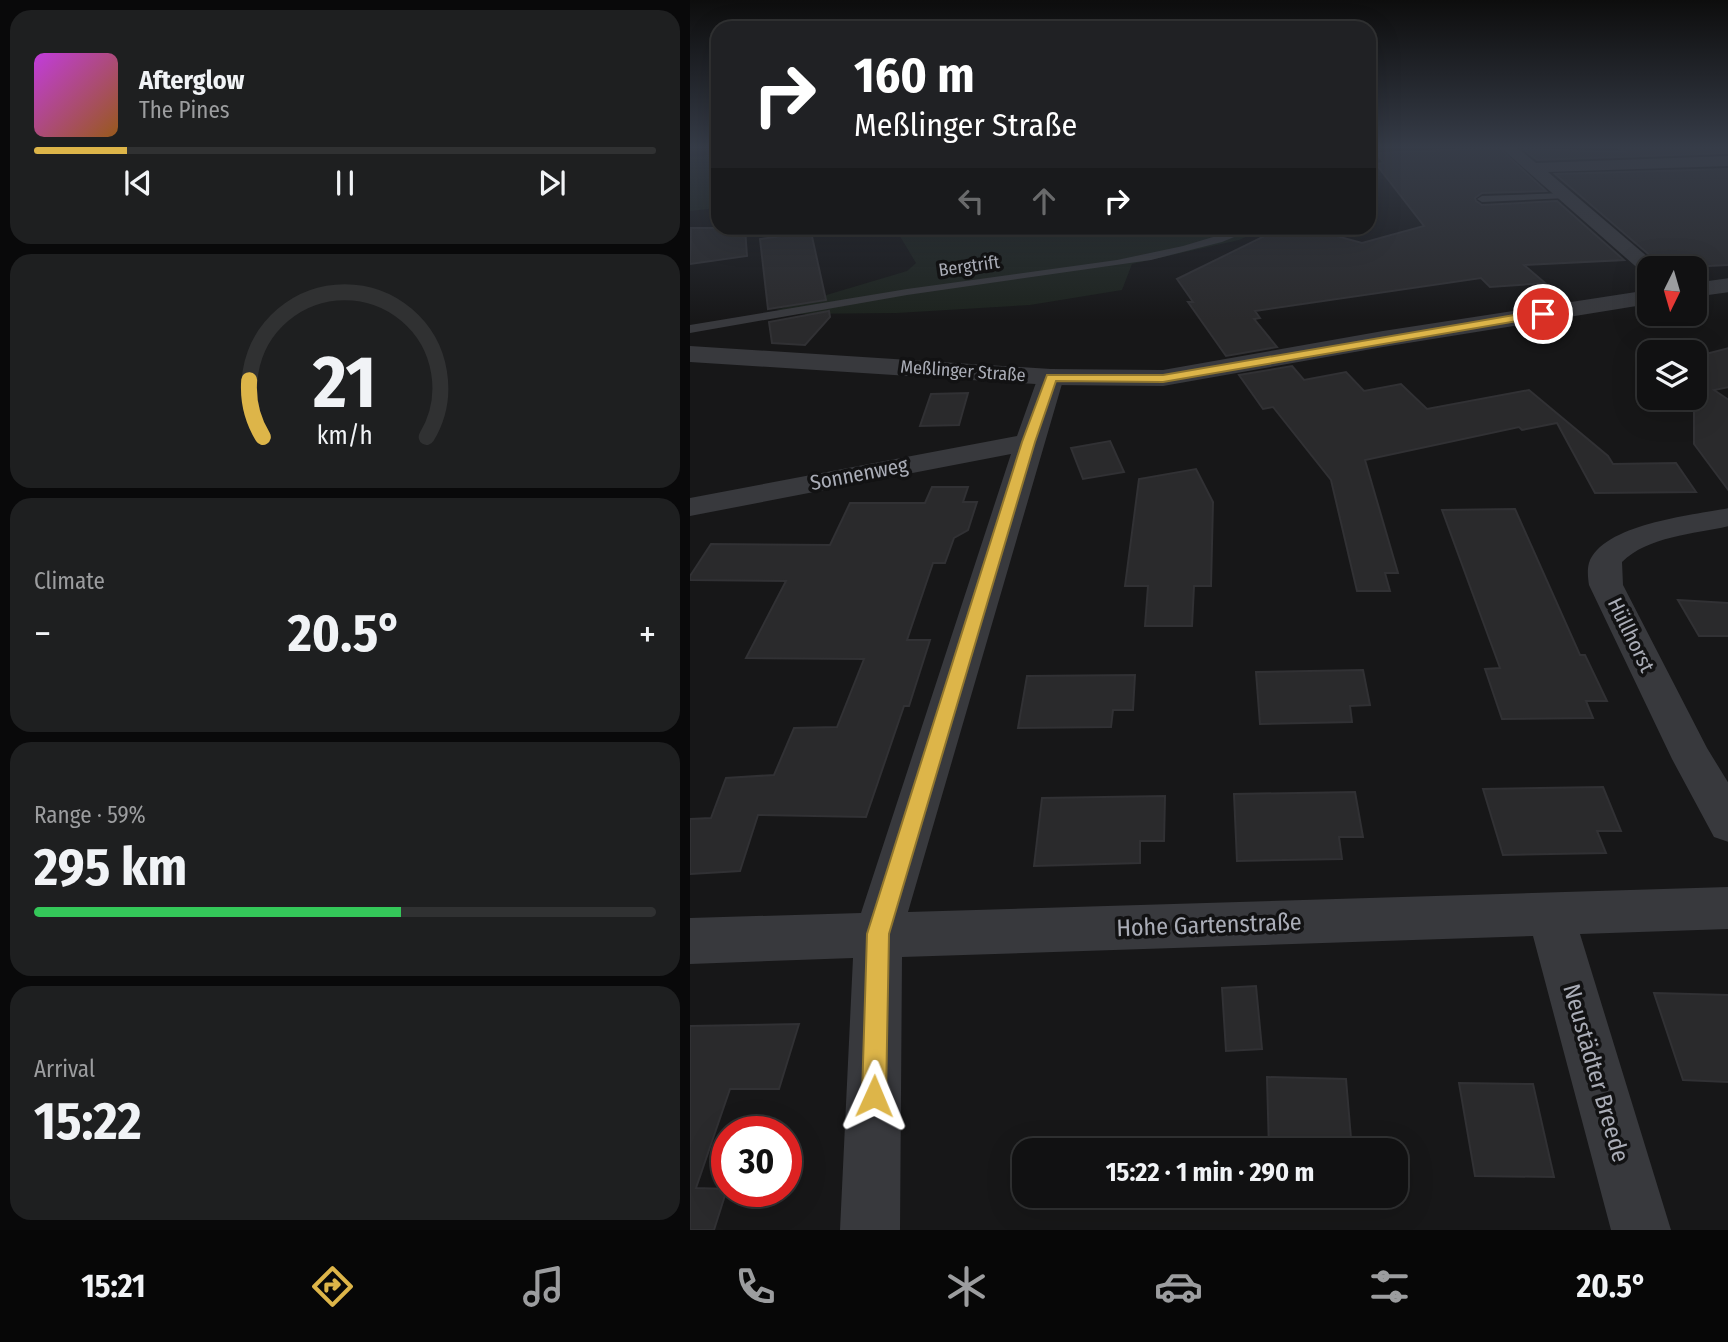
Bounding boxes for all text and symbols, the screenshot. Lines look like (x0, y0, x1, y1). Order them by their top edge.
text: 160 m (854, 46, 975, 105)
icon: right (739, 49, 830, 140)
text: Afterglow (139, 65, 244, 96)
text: The Pines (139, 96, 230, 124)
text: Meßlinger Straße (854, 106, 1077, 144)
icon: previous (119, 164, 157, 202)
icon: pause (326, 164, 364, 202)
icon: next (533, 164, 571, 202)
icon: left (952, 182, 990, 220)
icon: ahead (1025, 182, 1063, 220)
icon: right (1098, 182, 1136, 220)
street label: Bergtrift (937, 251, 1001, 281)
north arrow (1637, 256, 1707, 326)
map controls (1637, 256, 1707, 410)
pin (1513, 284, 1573, 344)
icon: arrive (1524, 295, 1562, 333)
text: 21 (312, 339, 377, 426)
button: layers (1637, 340, 1707, 410)
street label: Meßlinger Straße (900, 356, 1026, 386)
text: km/h (317, 421, 373, 451)
street label: Sonnenweg (808, 452, 910, 496)
text: Climate (34, 567, 105, 595)
street label: Hüllhorst (1602, 593, 1660, 677)
text: 20.5° (288, 602, 402, 665)
text: − (34, 611, 51, 657)
text: + (639, 611, 656, 657)
text: Range · 59% (34, 801, 146, 829)
text: 295 km (34, 836, 187, 899)
street label: Hohe Gartenstraße (1116, 908, 1302, 942)
street label: Neustädter Breede (1557, 981, 1635, 1165)
text: Arrival (34, 1055, 95, 1083)
position arrow (837, 1059, 911, 1133)
text: 15:22 (34, 1090, 142, 1153)
speed limit sign: 30 (711, 1116, 802, 1207)
text: 15:22 · 1 min · 290 m (1106, 1157, 1314, 1188)
icon: directions (308, 1262, 357, 1311)
icon: music (519, 1262, 568, 1311)
icon: phone (731, 1262, 780, 1311)
icon: climate (942, 1262, 991, 1311)
icon: car (1154, 1262, 1203, 1311)
icon: filters (1365, 1262, 1414, 1311)
text: 15:21 (81, 1267, 146, 1305)
text: 20.5° (1576, 1267, 1647, 1305)

